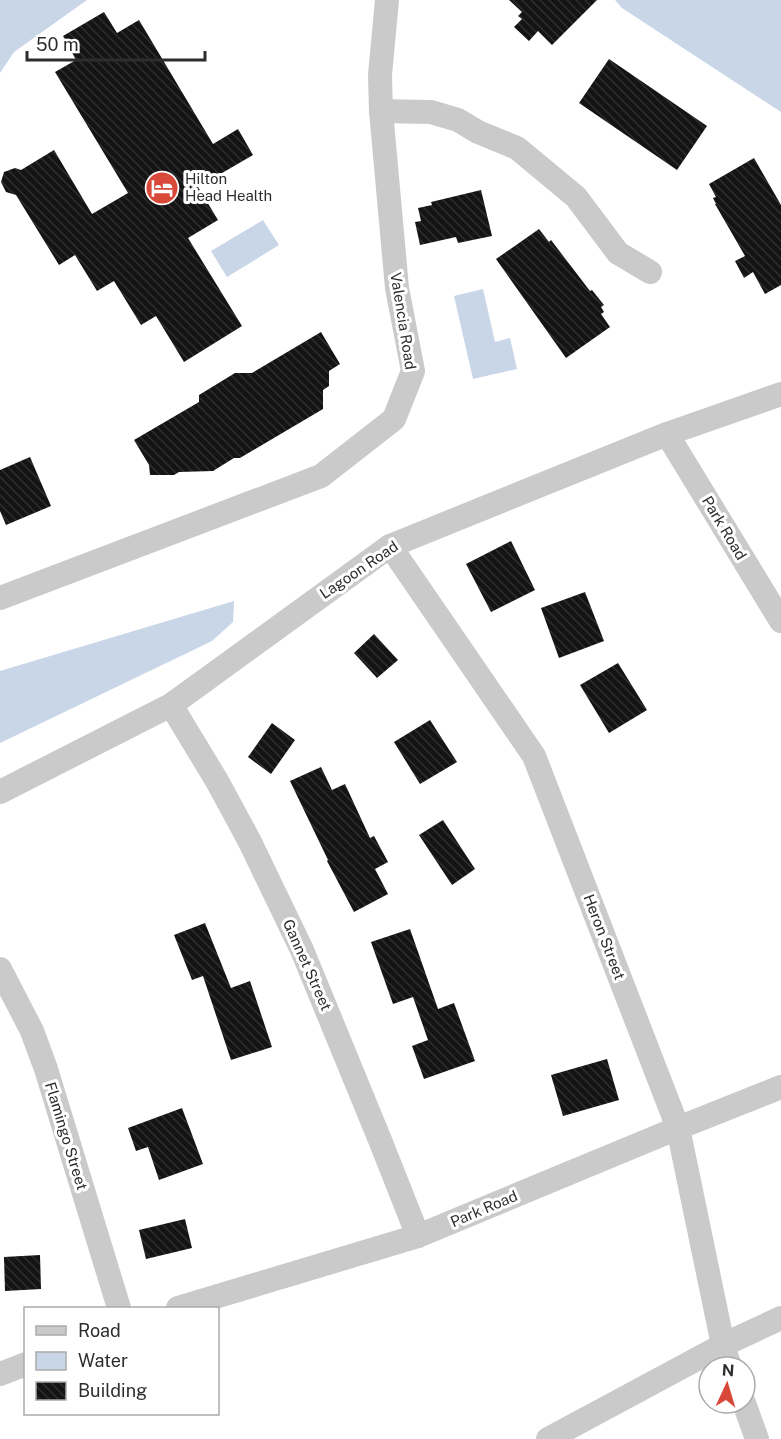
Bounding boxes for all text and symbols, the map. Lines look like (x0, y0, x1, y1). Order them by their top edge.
scale bar (27, 24, 206, 62)
text: 50 m (36, 34, 79, 55)
hotel icon: Hilton Head Health (144, 170, 180, 206)
place label: Hilton Head Health (185, 170, 272, 204)
street label: Valencia Road (387, 271, 420, 371)
street label: Park Road (699, 493, 750, 563)
street label: Lagoon Road (316, 537, 401, 602)
street label: Heron Street (580, 892, 629, 982)
street label: Gannet Street (280, 917, 335, 1013)
street label: Flamingo Street (42, 1080, 91, 1192)
street label: Park Road (448, 1187, 520, 1230)
legend (24, 1307, 219, 1415)
text: Road (78, 1320, 121, 1341)
text: Water (78, 1350, 128, 1371)
north arrow (697, 1355, 757, 1415)
text: N (721, 1361, 735, 1380)
text: Building (78, 1380, 147, 1401)

